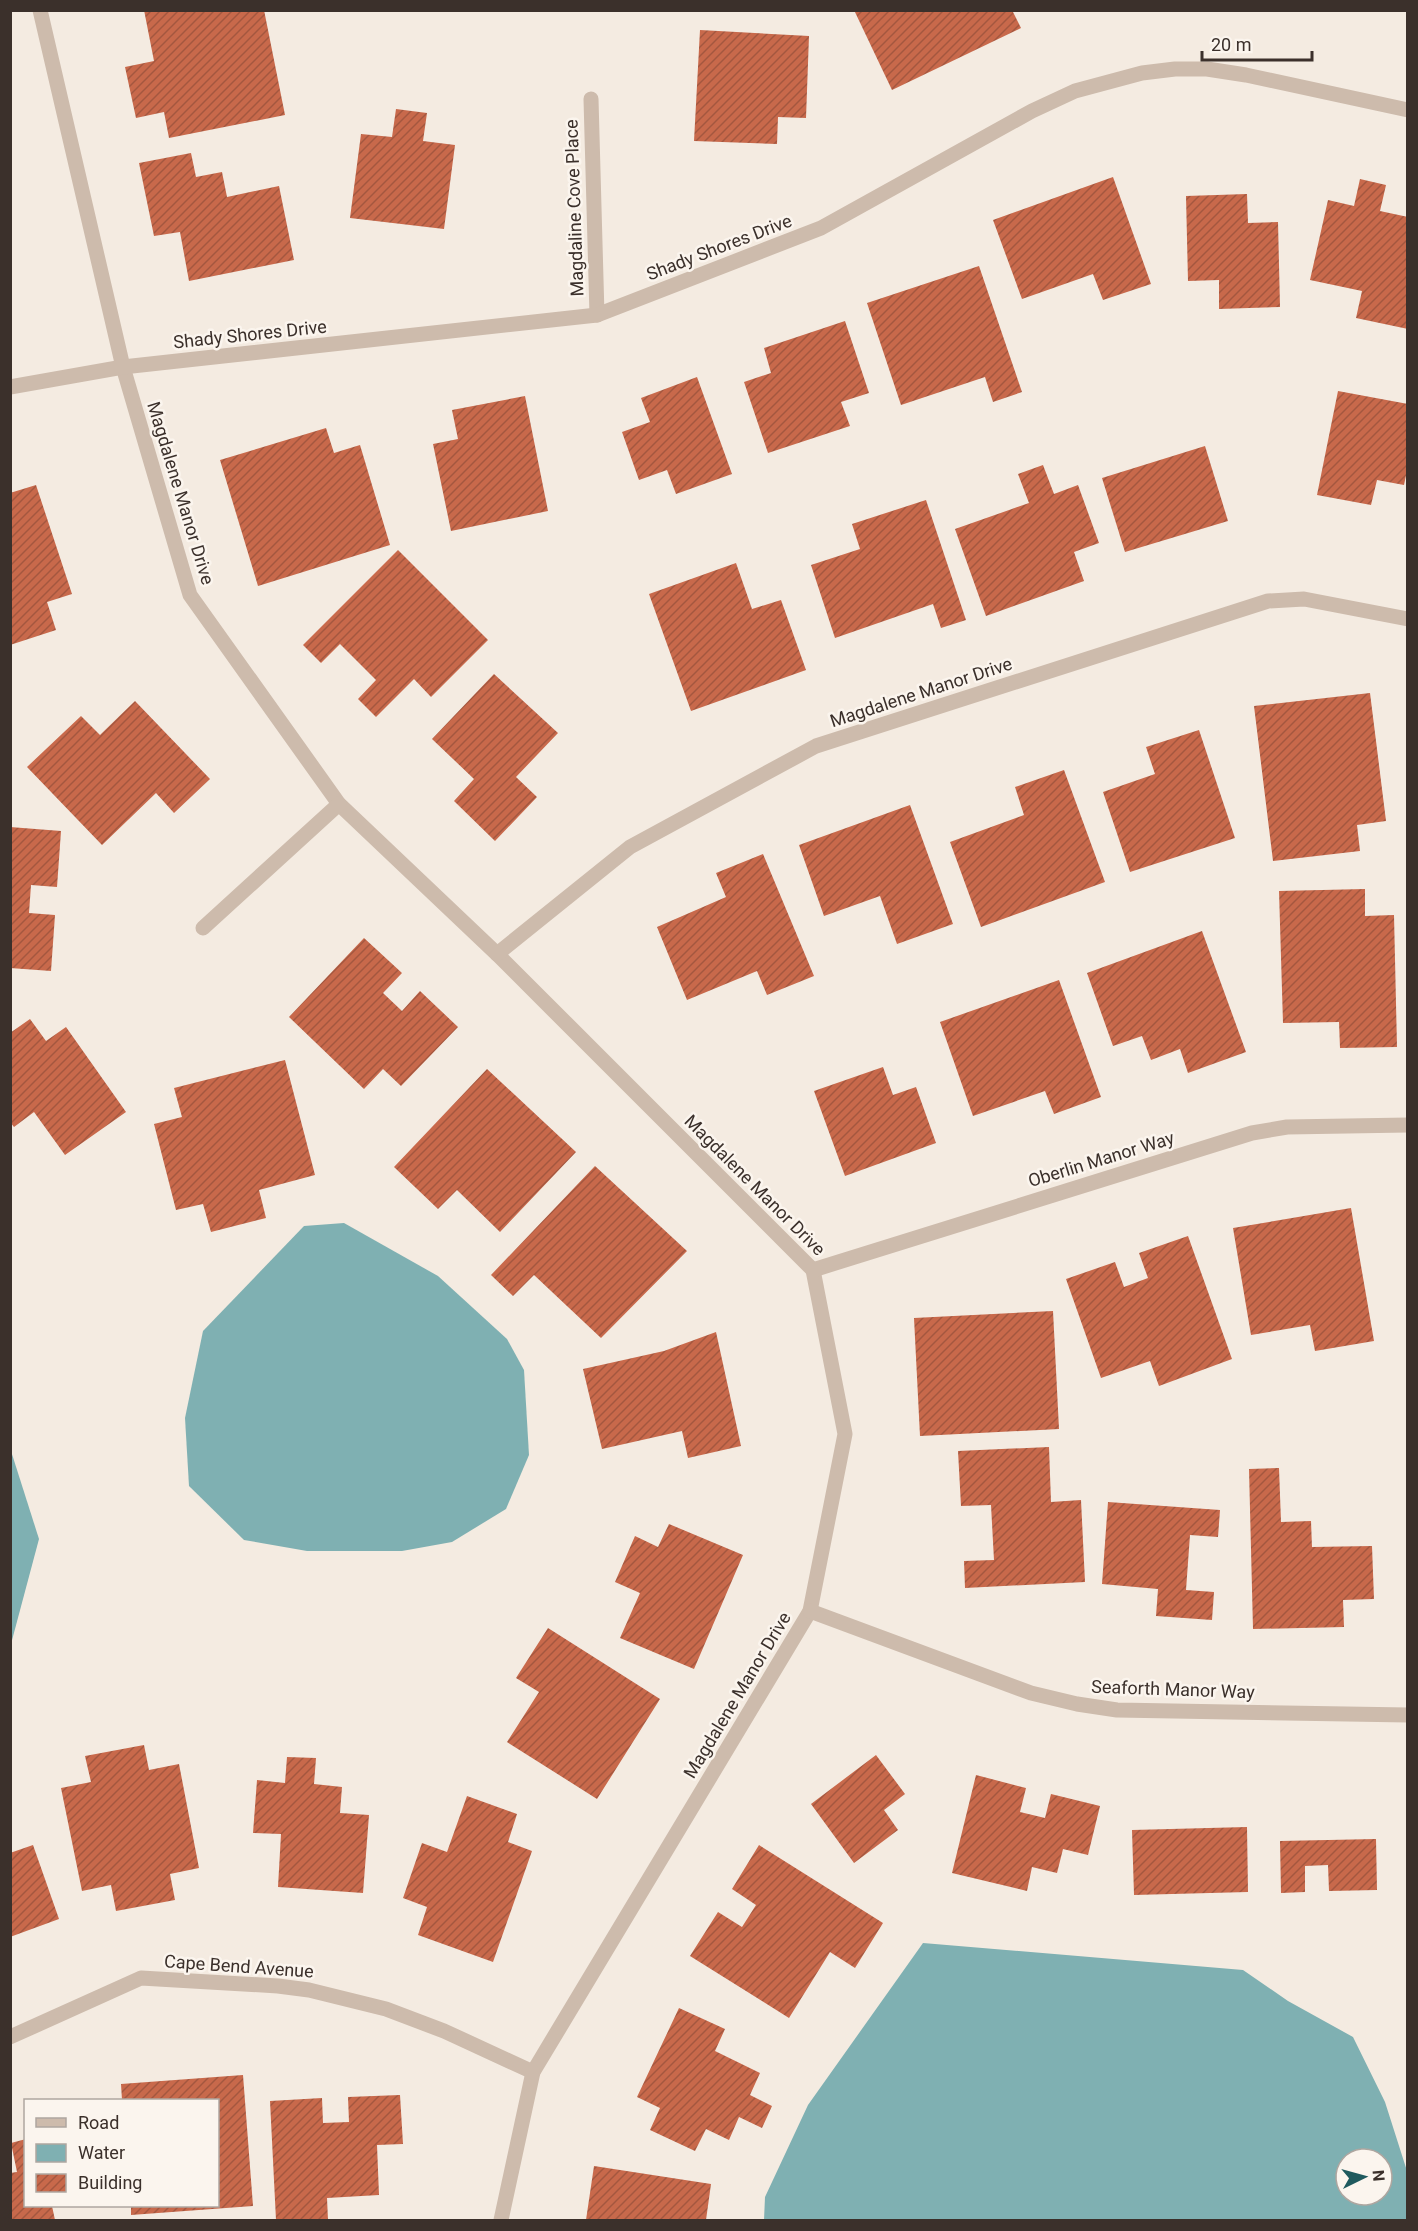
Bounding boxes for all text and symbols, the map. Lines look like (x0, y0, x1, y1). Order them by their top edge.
scale bar (1202, 24, 1312, 62)
text: 20 m (1211, 34, 1251, 55)
street label: Magdaline Cove Place (560, 119, 588, 297)
street label: Shady Shores Drive (643, 210, 795, 284)
street label: Shady Shores Drive (172, 316, 328, 352)
street label: Magdalene Manor Drive (143, 399, 219, 587)
street label: Magdalene Manor Drive (827, 653, 1015, 731)
street label: Magdalene Manor Drive (680, 1110, 830, 1260)
street label: Oberlin Manor Way (1026, 1127, 1177, 1191)
street label: Magdalene Manor Drive (679, 1608, 795, 1782)
street label: Seaforth Manor Way (1091, 1676, 1256, 1702)
street label: Cape Bend Avenue (164, 1950, 314, 1982)
legend (24, 2099, 219, 2207)
text: Road (78, 2112, 119, 2133)
text: Water (78, 2142, 125, 2163)
north arrow (1334, 2147, 1394, 2207)
text: N (1368, 2169, 1388, 2182)
text: Building (78, 2172, 142, 2193)

